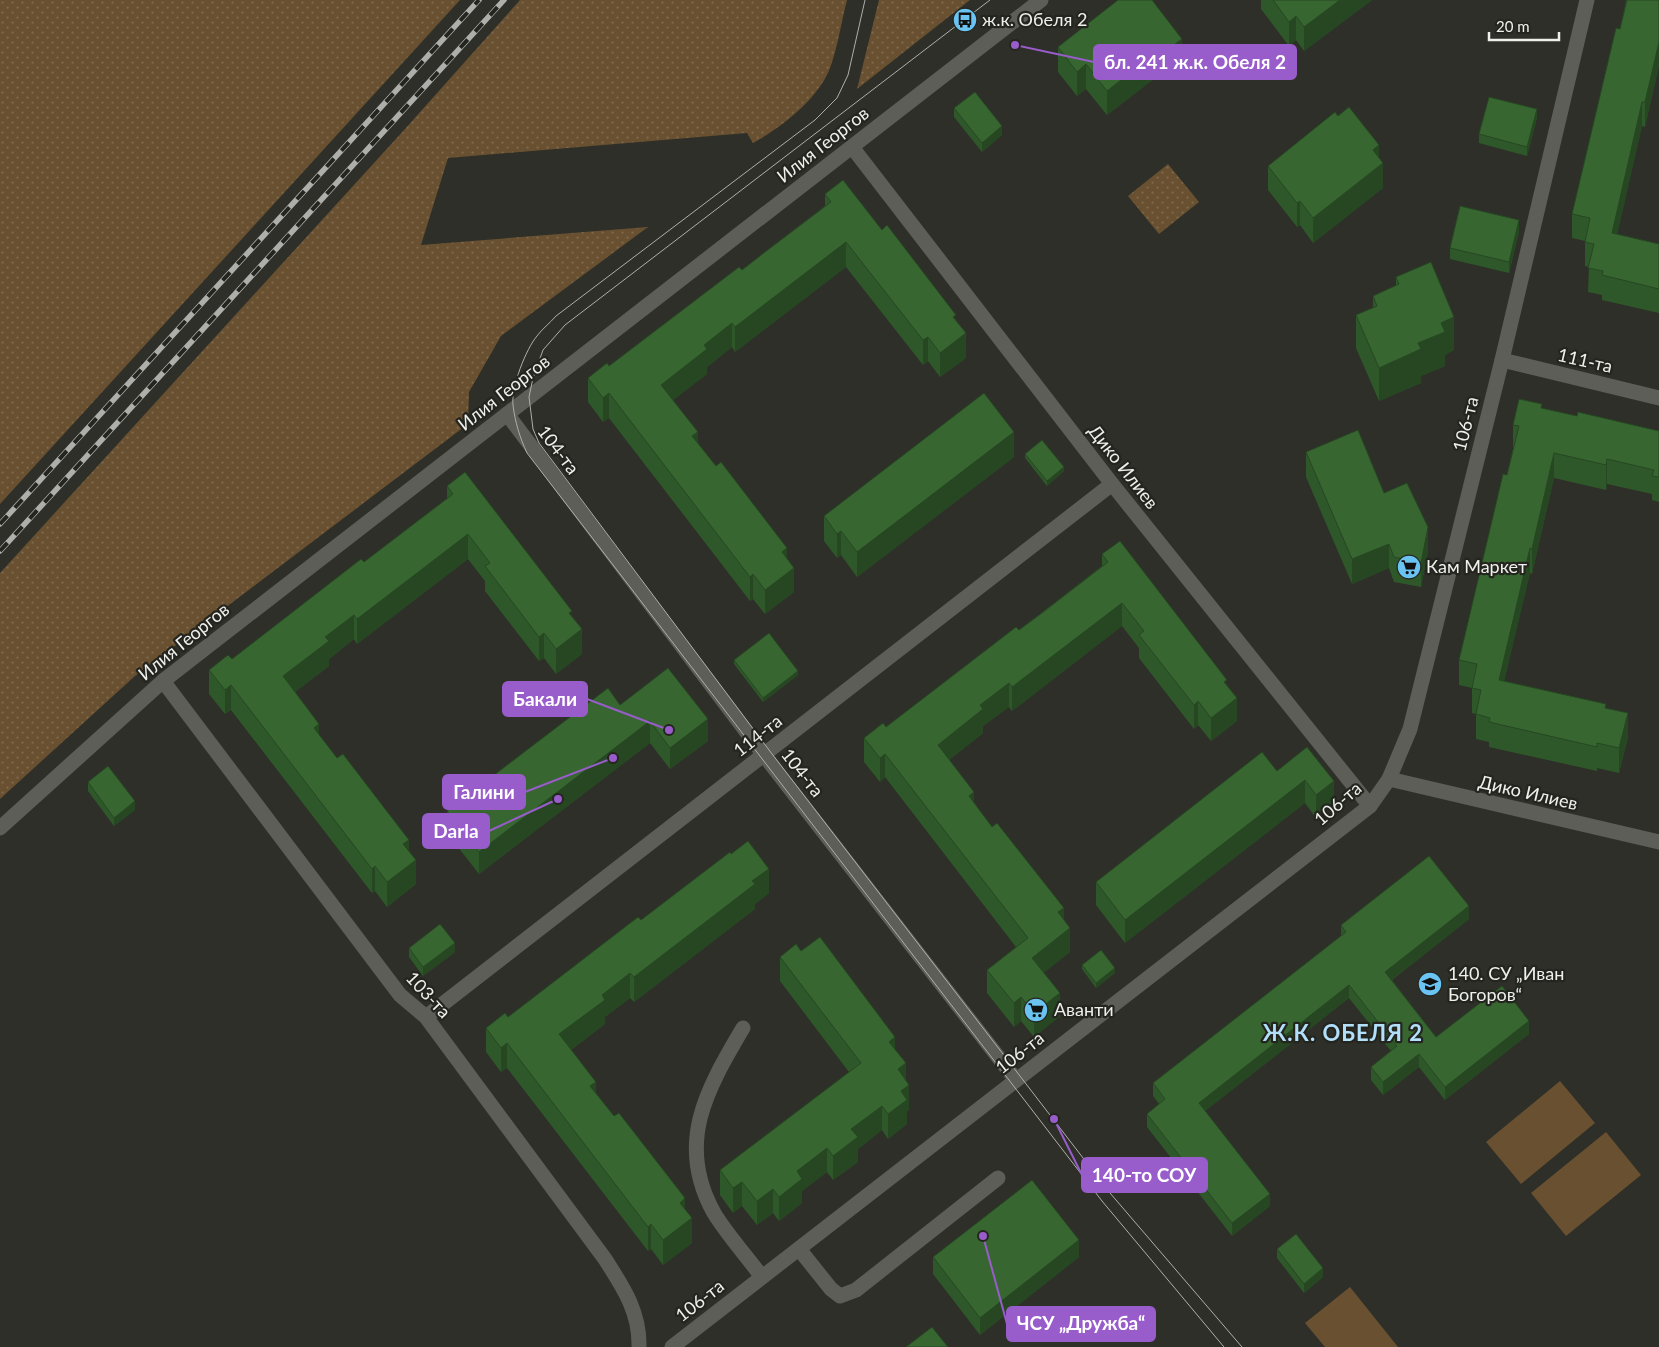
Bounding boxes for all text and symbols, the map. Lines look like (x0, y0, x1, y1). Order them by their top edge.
bus stop icon: ж.к. Обеля 2 (952, 7, 978, 33)
place label: ж.к. Обеля 2 (982, 8, 1087, 30)
scale bar (1489, 10, 1559, 42)
text: 20 m (1496, 17, 1530, 35)
callout: бл. 241 ж.к. Обеля 2 (1094, 45, 1296, 79)
text: бл. 241 ж.к. Обеля 2 (1104, 50, 1286, 73)
street label: Илия Георгов (772, 102, 873, 187)
street label: 111-та (1556, 343, 1615, 377)
street label: Илия Георгов (453, 350, 554, 435)
street label: 106-та (1448, 394, 1482, 453)
street label: Дико Илиев (1084, 420, 1164, 513)
street label: 104-та (533, 421, 584, 478)
supermarket icon: Кам Маркет (1396, 554, 1422, 580)
place label: Кам Маркет (1426, 555, 1527, 577)
street label: Илия Георгов (134, 598, 233, 685)
callout: Бакали (503, 682, 587, 716)
text: Бакали (513, 687, 577, 710)
street label: 114-та (729, 709, 786, 761)
street label: 104-та (777, 744, 829, 801)
street label: Дико Илиев (1477, 770, 1580, 814)
callout: Галини (443, 775, 525, 809)
street label: 106-та (1309, 777, 1366, 830)
text: Галини (453, 780, 515, 803)
callout: Darla (423, 814, 489, 848)
text: Darla (433, 819, 479, 842)
place label: 140. СУ „Иван Богоров“ (1448, 962, 1564, 1005)
street label: 103-та (402, 966, 456, 1022)
school or university icon: 140. СУ „Иван Богоров“ (1417, 971, 1443, 997)
supermarket icon: Аванти (1023, 997, 1049, 1023)
place label: Аванти (1054, 998, 1114, 1020)
district label: Ж.К. ОБЕЛЯ 2 (1263, 1019, 1423, 1046)
street label: 106-та (991, 1026, 1048, 1078)
callout: 140-то СОУ (1082, 1158, 1207, 1192)
text: 140-то СОУ (1092, 1163, 1197, 1186)
street label: 106-та (671, 1274, 728, 1326)
callout: ЧСУ „Дружба“ (1007, 1307, 1155, 1341)
text: ЧСУ „Дружба“ (1017, 1311, 1145, 1334)

